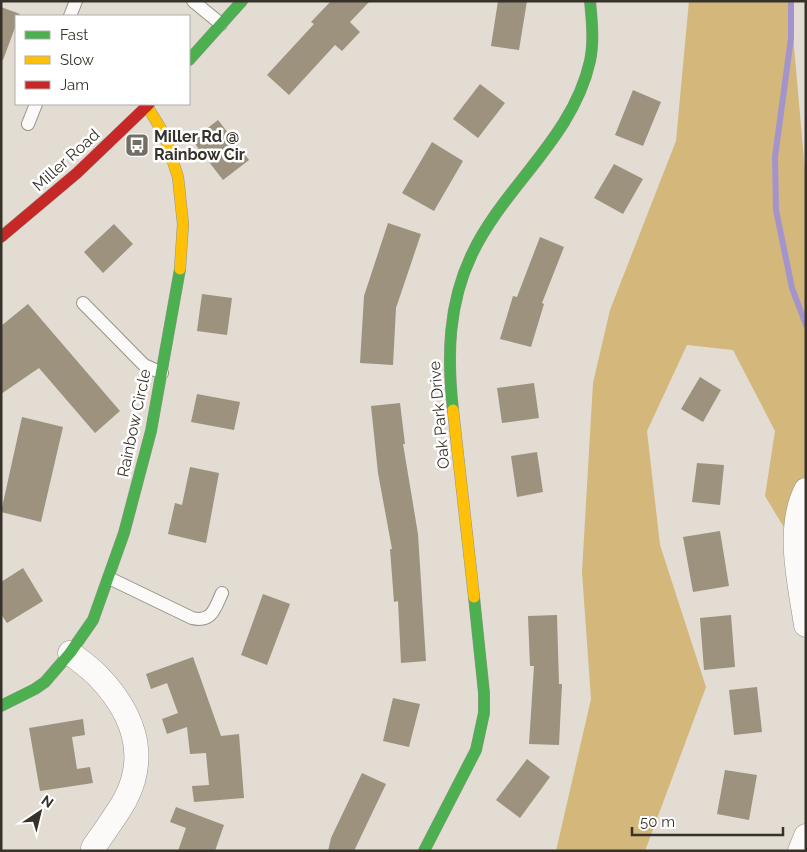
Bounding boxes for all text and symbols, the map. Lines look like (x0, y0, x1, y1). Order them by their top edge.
legend (15, 15, 190, 105)
text: Fast (60, 26, 88, 44)
text: Slow (60, 51, 94, 69)
text: Jam (60, 76, 89, 94)
street label: Miller Road (29, 125, 103, 195)
place label: Miller Rd @ Rainbow Cir (154, 127, 245, 164)
bus stop icon: Miller Rd @ Rainbow Cir (124, 132, 150, 158)
street label: Oak Park Drive (425, 360, 453, 470)
street label: Rainbow Circle (113, 367, 155, 479)
north arrow (15, 787, 65, 837)
text: N (38, 792, 56, 811)
scale bar (632, 804, 783, 836)
text: 50 m (640, 813, 675, 831)

